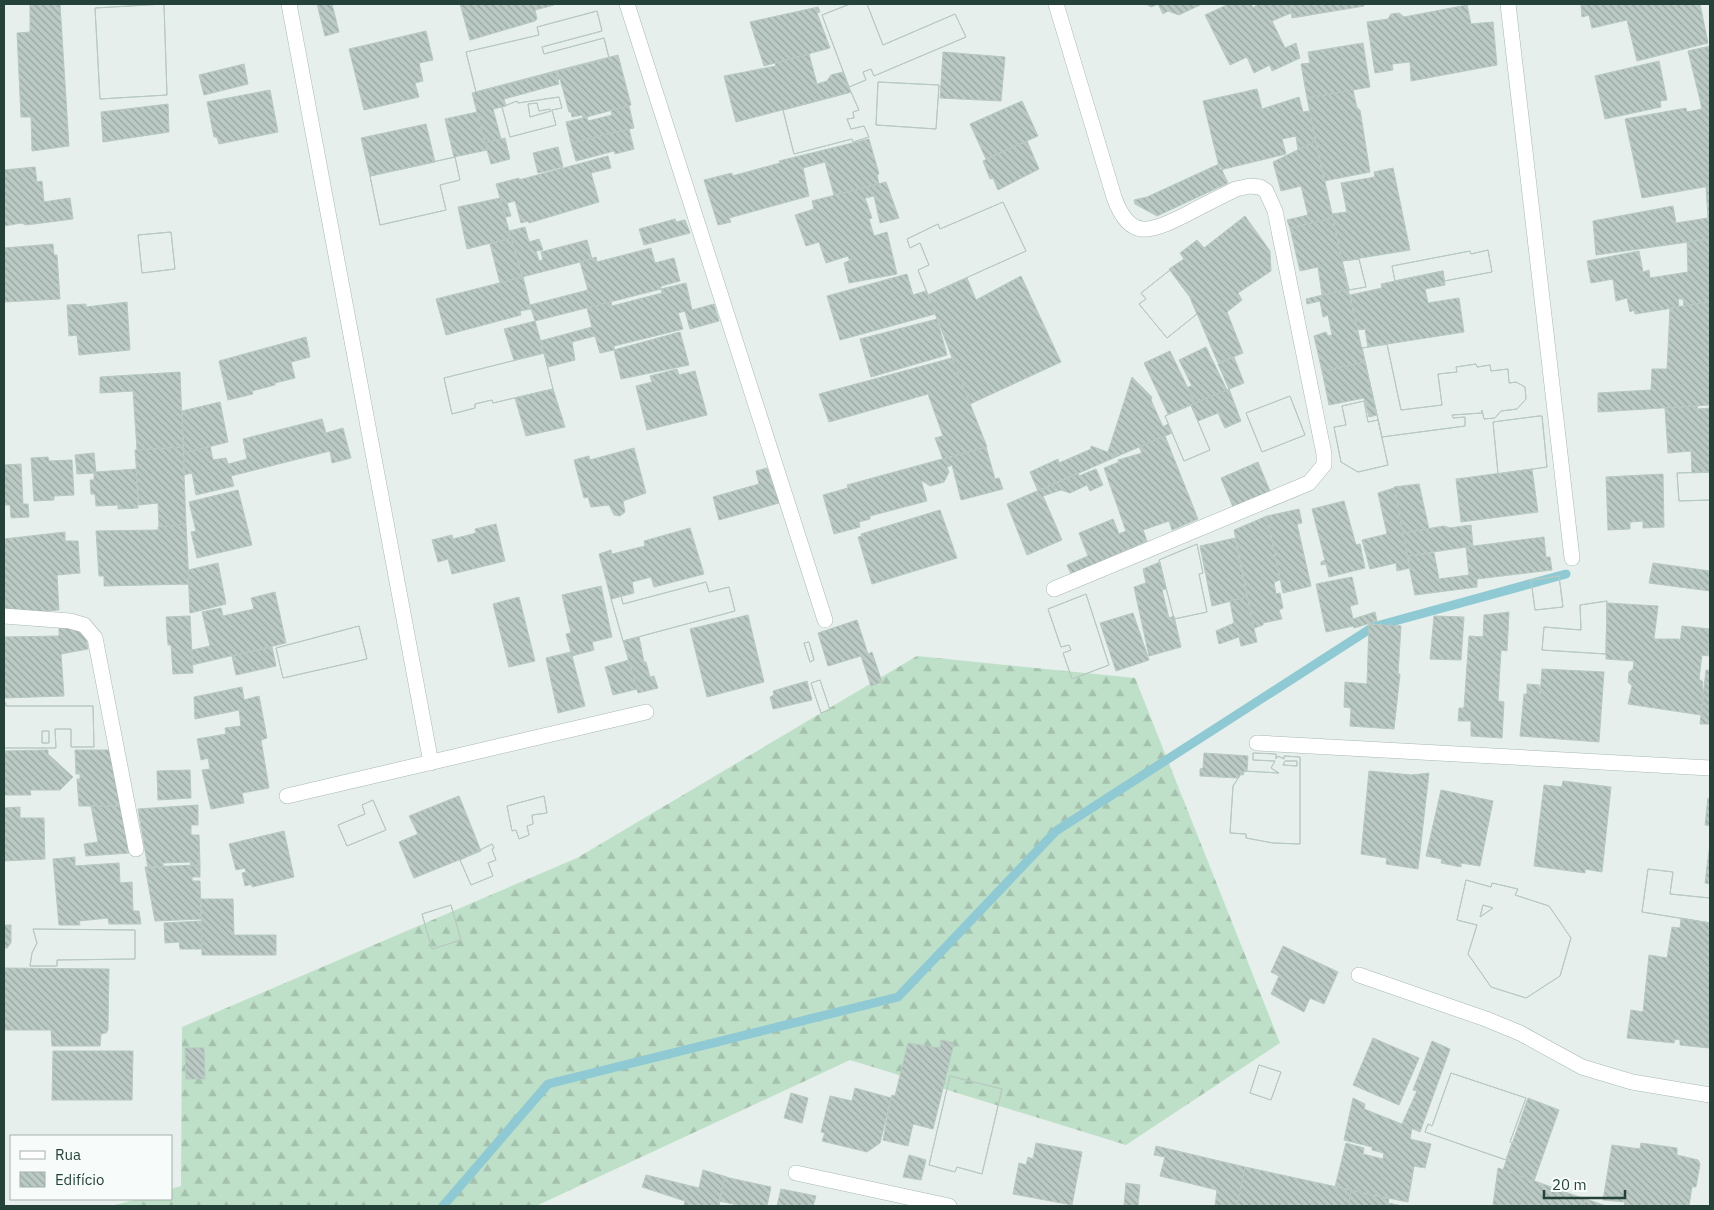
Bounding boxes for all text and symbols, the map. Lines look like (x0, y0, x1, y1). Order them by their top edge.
legend (10, 1135, 172, 1200)
text: Rua (55, 1145, 81, 1164)
scale bar (1544, 1168, 1625, 1200)
text: Edifício (55, 1170, 104, 1189)
text: 20 m (1552, 1175, 1587, 1194)

